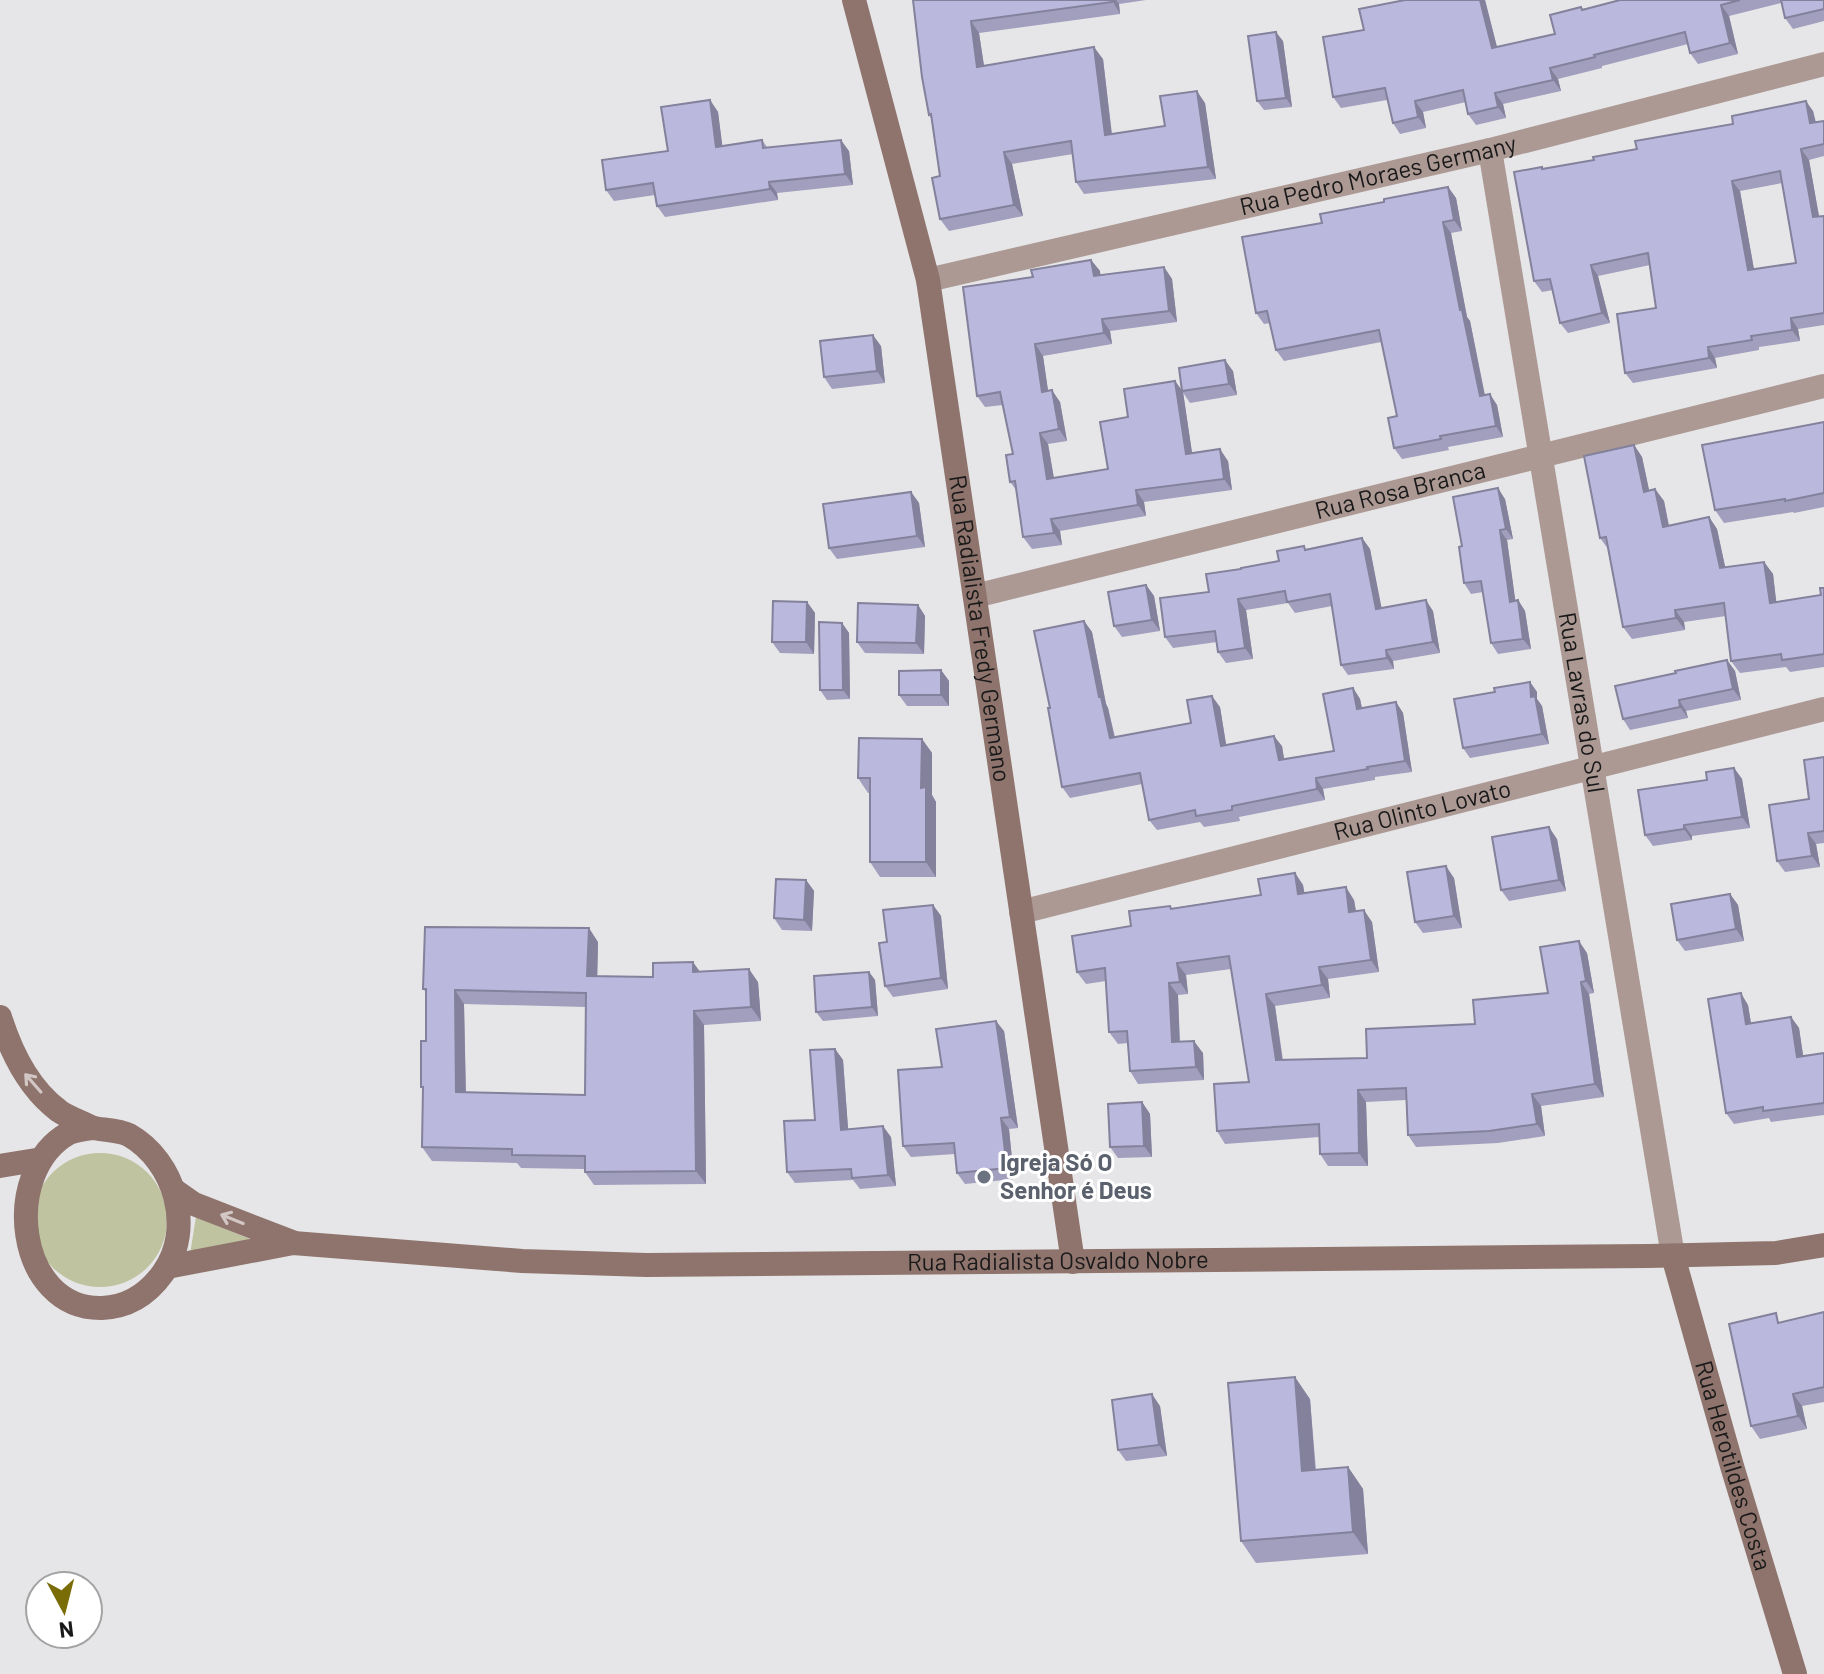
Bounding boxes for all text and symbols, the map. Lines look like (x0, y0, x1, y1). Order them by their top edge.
street label: Rua Pedro Moraes Germany (1237, 128, 1519, 220)
street label: Rua Rosa Branca (1312, 454, 1488, 524)
street label: Rua Radialista Fredy Germano (944, 473, 1018, 784)
street label: Rua Lavras do Sul (1554, 610, 1612, 795)
street label: Rua Olinto Lovato (1330, 773, 1514, 845)
one-way arrow (24, 1074, 42, 1094)
place label: Igreja Só O Senhor é Deus (1000, 1147, 1152, 1204)
marker: Igreja Só O Senhor é Deus (975, 1168, 993, 1186)
one-way arrow (220, 1210, 245, 1225)
street label: Rua Radialista Osvaldo Nobre (907, 1244, 1209, 1276)
street label: Rua Herotildes Costa (1690, 1357, 1779, 1574)
north arrow (24, 1570, 104, 1650)
text: N (58, 1617, 75, 1645)

